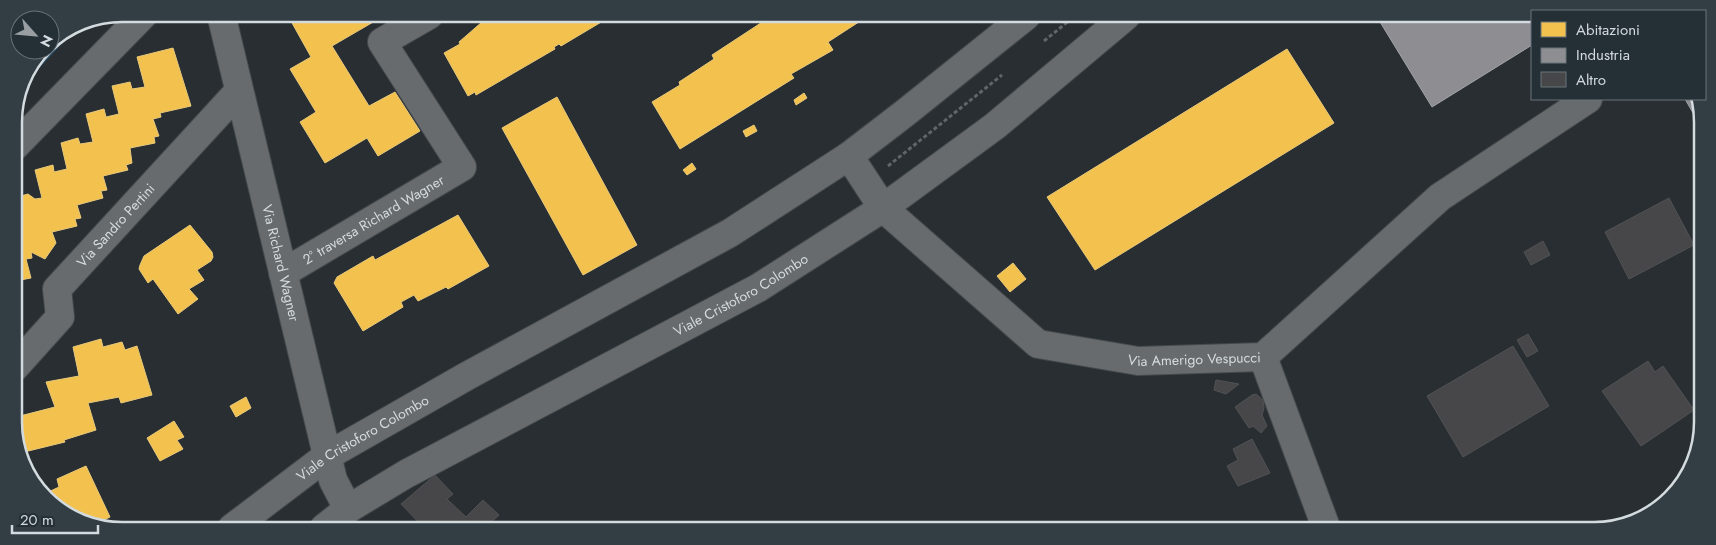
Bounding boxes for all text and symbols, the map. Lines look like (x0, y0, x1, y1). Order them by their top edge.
north arrow (10, 10, 60, 60)
legend (1531, 10, 1706, 100)
text: Abitazioni (1576, 19, 1640, 41)
text: N (35, 31, 58, 50)
text: Industria (1576, 44, 1630, 66)
text: Altro (1576, 69, 1606, 91)
street label: 2° traversa Richard Wagner (299, 170, 448, 269)
street label: Via Sandro Pertini (72, 179, 159, 272)
street label: Via Richard Wagner (257, 202, 305, 324)
street label: Viale Cristoforo Colombo (670, 248, 812, 341)
street label: Via Amerigo Vespucci (1126, 347, 1261, 371)
street label: Viale Cristoforo Colombo (292, 390, 433, 486)
scale bar (12, 502, 99, 534)
text: 20 m (20, 509, 54, 531)

